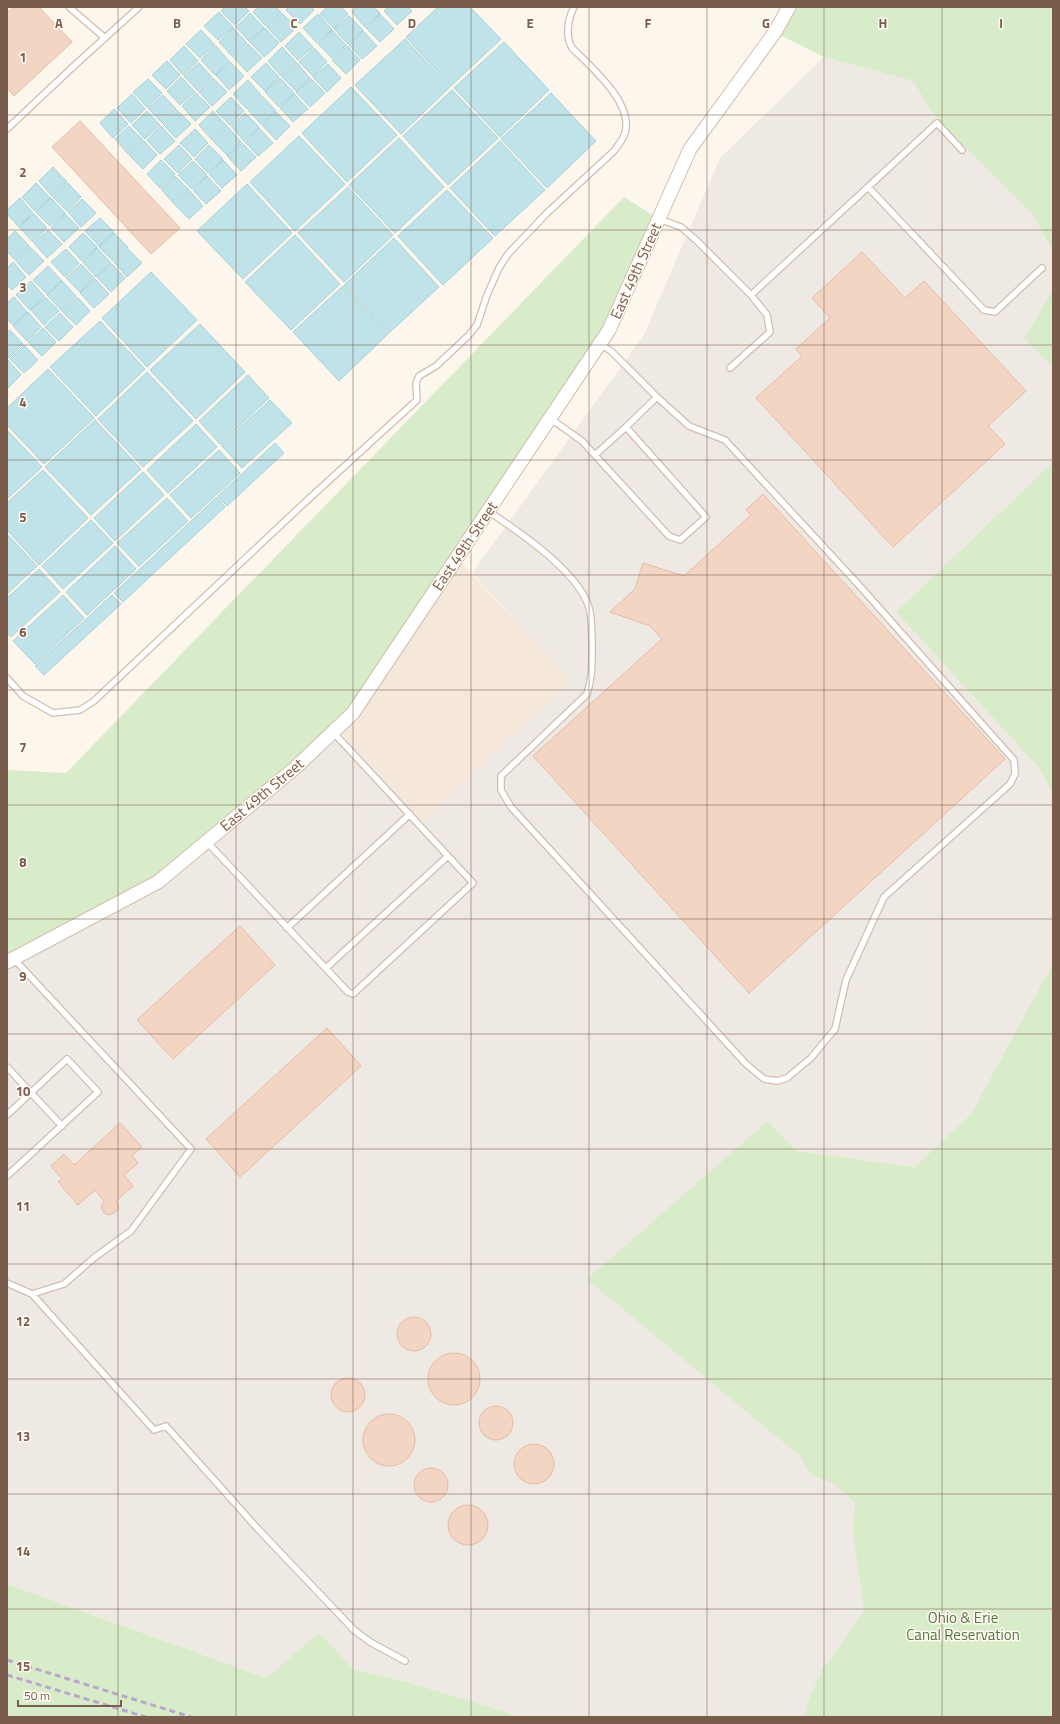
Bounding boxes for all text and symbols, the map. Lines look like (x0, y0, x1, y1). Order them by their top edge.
text: A (55, 13, 63, 33)
text: B (173, 13, 181, 33)
text: C (290, 13, 298, 33)
text: D (408, 13, 416, 33)
text: E (526, 13, 534, 33)
text: F (645, 13, 652, 33)
text: G (762, 13, 770, 33)
text: H (879, 13, 887, 33)
text: I (999, 13, 1003, 33)
text: 1 (19, 47, 27, 67)
text: 2 (19, 162, 27, 182)
street label: East 49th Street (604, 218, 667, 323)
text: 3 (19, 277, 27, 297)
text: 4 (19, 392, 27, 412)
street label: East 49th Street (426, 496, 503, 595)
text: 5 (19, 507, 27, 527)
text: 6 (19, 622, 27, 642)
text: 7 (19, 737, 27, 757)
street label: East 49th Street (215, 752, 309, 837)
text: 8 (19, 852, 27, 872)
text: 9 (19, 966, 27, 986)
text: 10 (16, 1081, 30, 1101)
text: 11 (16, 1196, 30, 1216)
text: 12 (16, 1311, 30, 1331)
text: 13 (16, 1426, 30, 1446)
text: 14 (16, 1541, 30, 1561)
park label: Ohio & Erie Canal Reservation (906, 1606, 1020, 1646)
text: 15 (16, 1656, 30, 1676)
scale bar (18, 1682, 121, 1708)
text: 50 m (24, 1686, 50, 1705)

